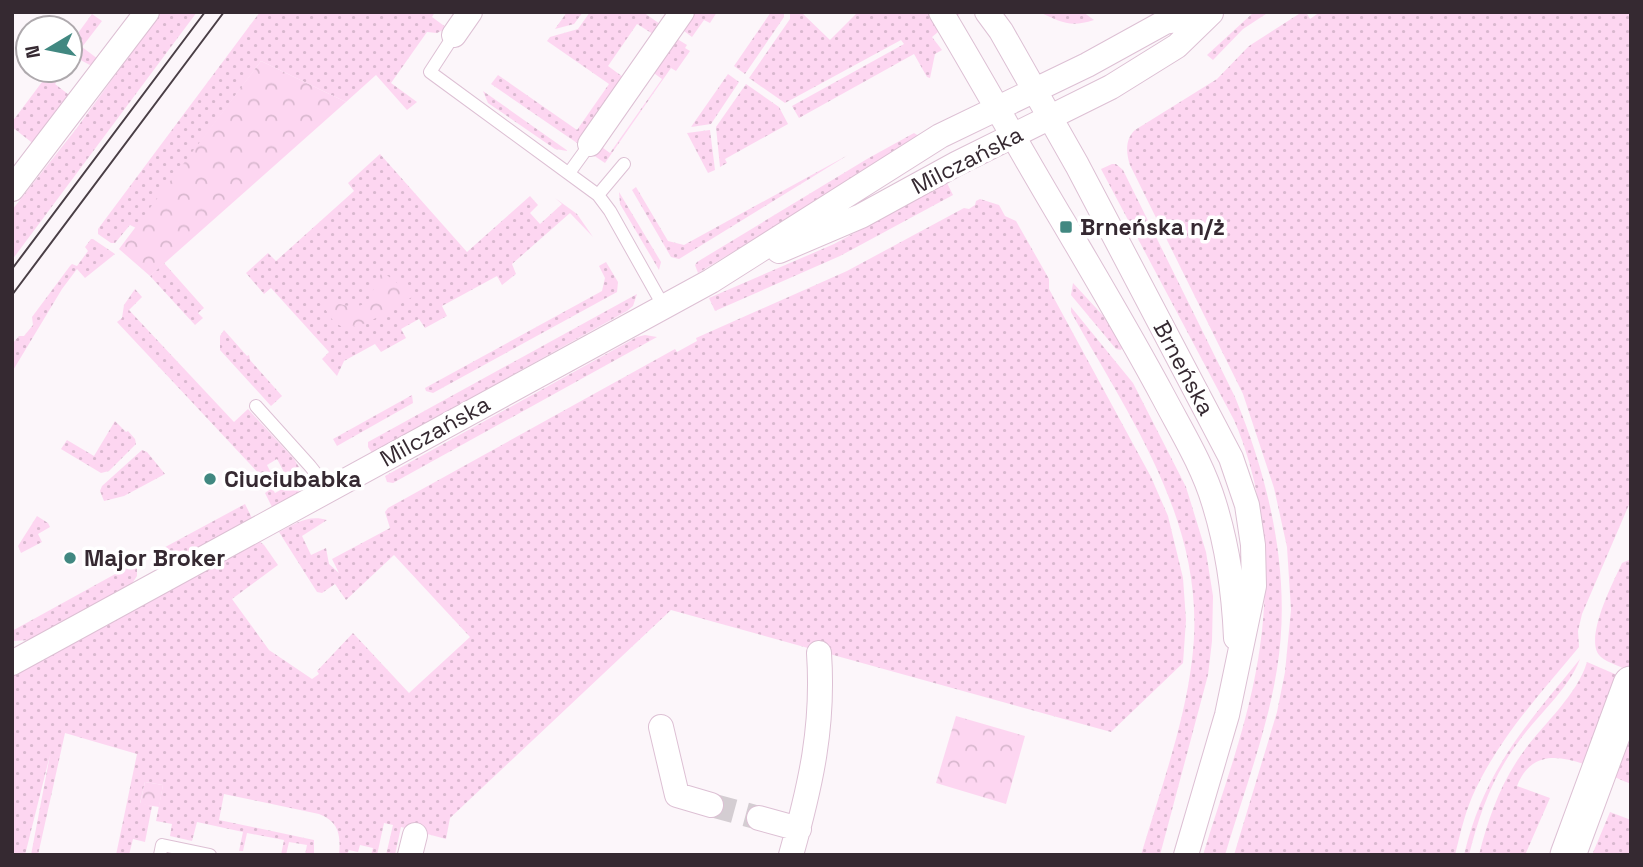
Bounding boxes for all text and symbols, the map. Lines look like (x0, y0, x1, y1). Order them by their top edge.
north arrow (14, 14, 84, 84)
text: N (19, 43, 46, 60)
street label: Milczańska (906, 119, 1028, 201)
place label: Brneńska n/ż (1080, 212, 1225, 242)
marker: Brneńska n/ż (1058, 219, 1074, 235)
street label: Brneńska (1147, 315, 1221, 421)
street label: Milczańska (375, 388, 495, 474)
place label: Ciuciubabka (224, 464, 362, 494)
marker: Ciuciubabka (202, 471, 218, 487)
place label: Major Broker (84, 543, 225, 573)
marker: Major Broker (62, 550, 78, 566)

